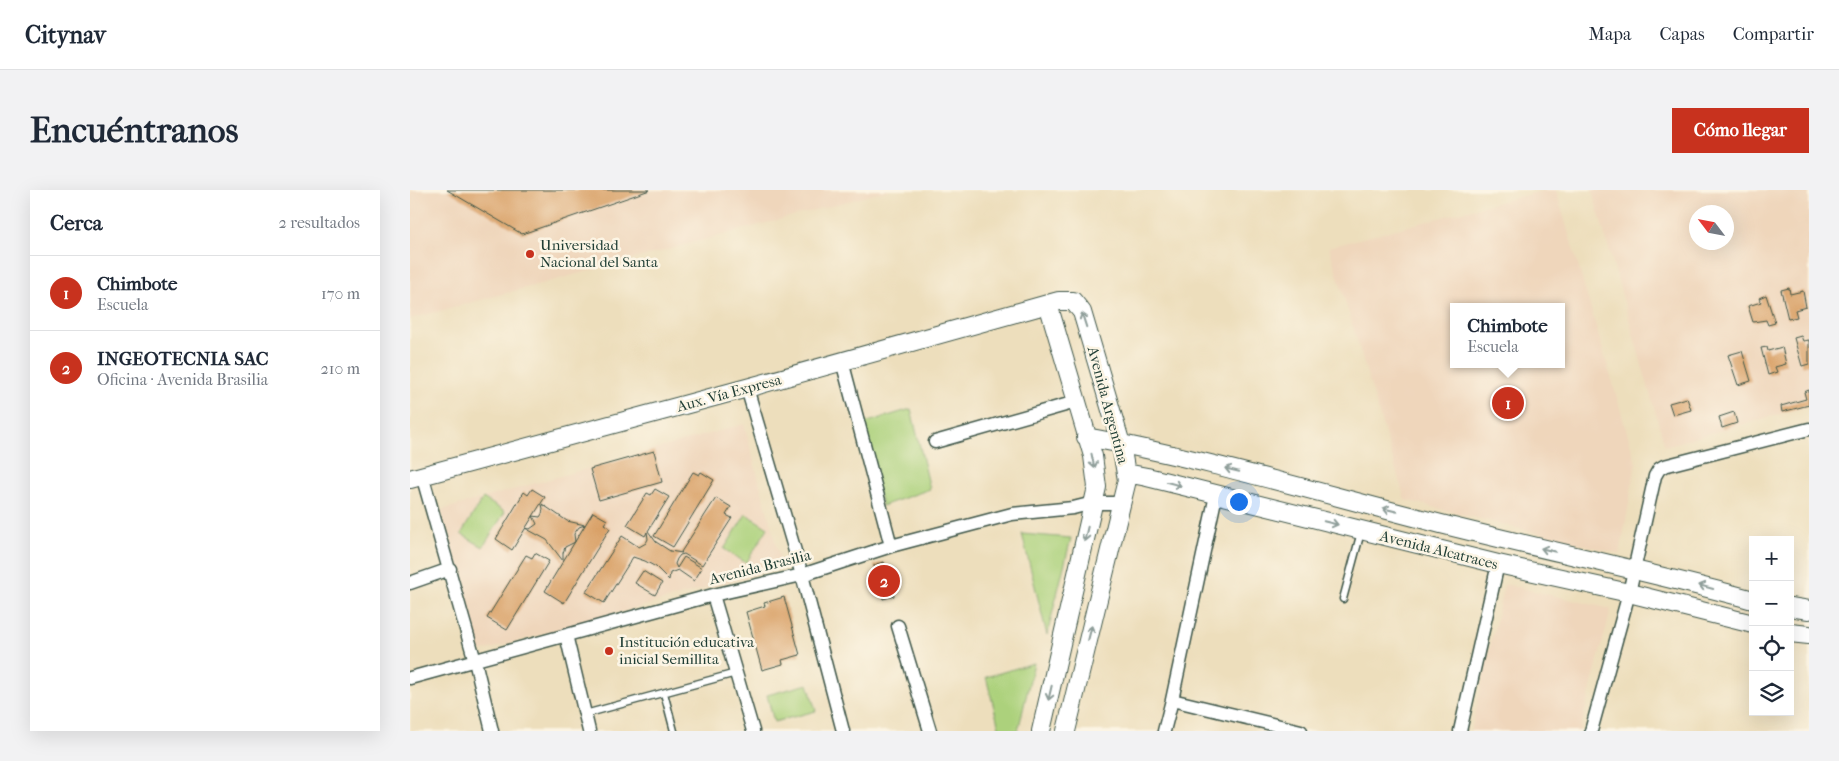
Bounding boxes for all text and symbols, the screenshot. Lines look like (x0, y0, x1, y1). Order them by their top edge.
text: Citynav (25, 21, 106, 49)
text: Mapa (1589, 24, 1631, 45)
text: Capas (1659, 24, 1705, 45)
text: Compartir (1733, 24, 1814, 45)
button: Cómo llegar (1672, 108, 1809, 153)
text: Encuéntranos (30, 110, 238, 151)
north arrow (1689, 205, 1734, 250)
text: Cerca (50, 211, 102, 235)
text: 2 resultados (279, 213, 360, 232)
place label: Universidad Nacional del Santa (540, 236, 659, 271)
marker: Universidad Nacional del Santa (524, 248, 536, 260)
text: Chimbote (97, 273, 177, 295)
text: 1 (63, 284, 69, 303)
text: 170 m (321, 284, 360, 303)
text: Escuela (97, 295, 148, 314)
popup (1450, 303, 1565, 368)
one-way arrow (1079, 313, 1088, 328)
text: Chimbote (1467, 315, 1548, 337)
text: Escuela (1467, 337, 1519, 356)
street label: Avenida Argentina (1083, 343, 1133, 467)
text: INGEOTECNIA SAC (97, 348, 269, 370)
text: 2 (62, 359, 70, 378)
text: 210 m (321, 359, 360, 378)
text: Oficina · Avenida Brasilia (97, 370, 268, 389)
street label: Aux. Vía Expresa (674, 370, 784, 416)
pin: 1 (1492, 384, 1524, 422)
one-way arrow (1089, 453, 1098, 469)
one-way arrow (1225, 465, 1241, 475)
one-way arrow (1165, 479, 1181, 489)
your location (1226, 489, 1252, 515)
one-way arrow (1382, 505, 1398, 515)
one-way arrow (1323, 519, 1339, 529)
one-way arrow (1081, 526, 1090, 542)
street label: Avenida Alcatraces (1377, 526, 1500, 573)
map controls (1749, 536, 1794, 716)
button: + (1749, 536, 1794, 581)
street label: Avenida Brasilia (706, 545, 814, 589)
one-way arrow (1540, 545, 1556, 554)
pin: 2 (868, 562, 900, 600)
button: − (1749, 581, 1794, 626)
one-way arrow (1698, 582, 1714, 592)
one-way arrow (1086, 625, 1095, 641)
button: locate (1749, 626, 1794, 671)
place label: Institución educativa inicial Semillita (619, 633, 755, 668)
marker: Institución educativa inicial Semillita (603, 645, 615, 657)
button: layers (1749, 671, 1794, 716)
one-way arrow (1045, 684, 1054, 700)

